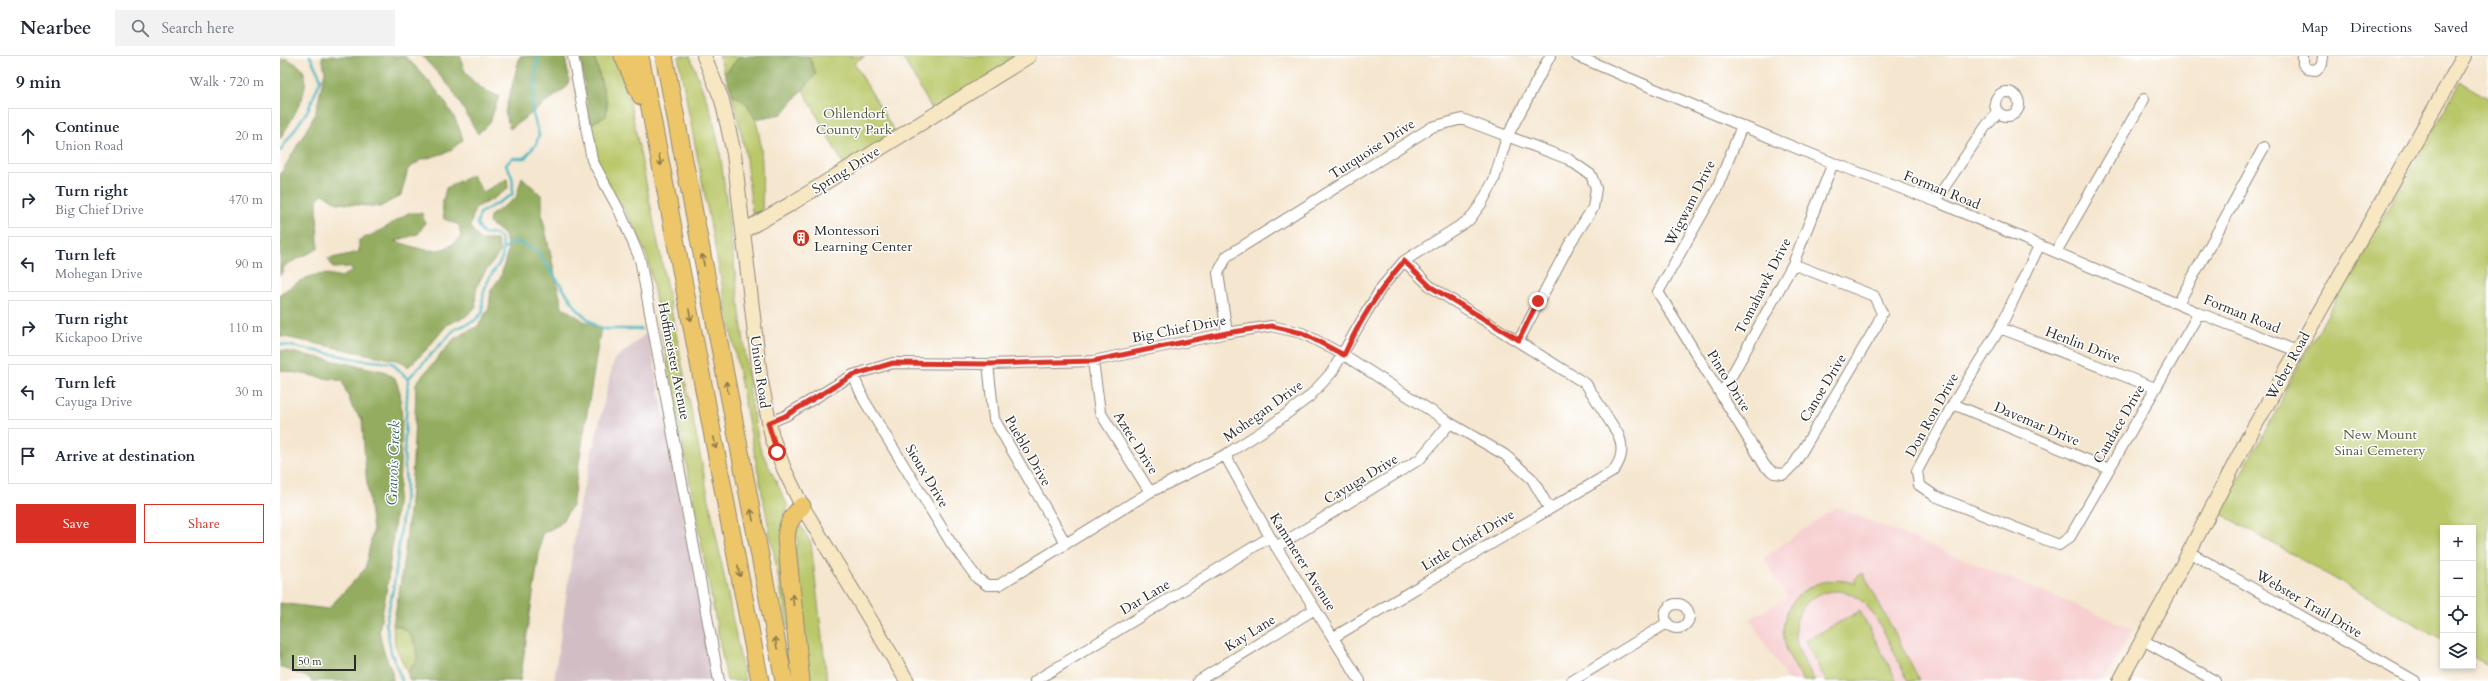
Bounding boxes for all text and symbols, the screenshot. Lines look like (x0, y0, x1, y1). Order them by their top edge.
search box (115, 10, 395, 46)
text: Nearbee (20, 15, 91, 41)
icon: search (129, 17, 151, 39)
text: Search here (161, 18, 234, 38)
text: Map (2302, 18, 2328, 37)
text: Directions (2350, 18, 2412, 37)
text: Saved (2434, 18, 2468, 37)
text: 9 min (16, 71, 61, 94)
text: Walk · 720 m (189, 73, 264, 91)
park label: Ohlendorf County Park (816, 104, 893, 139)
street label: Turquoise Drive (1326, 114, 1418, 184)
text: Continue (55, 117, 120, 137)
icon: ahead (17, 125, 39, 147)
text: 20 m (235, 127, 263, 145)
text: Union Road (55, 137, 123, 155)
street label: Spring Drive (808, 142, 884, 198)
one-way arrow (657, 153, 665, 166)
street label: Wigwam Drive (1660, 157, 1720, 250)
street label: Forman Road (1901, 166, 1984, 214)
text: Turn right (55, 181, 128, 201)
icon: right (17, 189, 39, 211)
text: 470 m (229, 191, 263, 209)
text: Big Chief Drive (55, 201, 144, 219)
place label: Montessori Learning Center (814, 221, 913, 256)
building icon: Montessori Learning Center (791, 228, 811, 248)
street label: Tomahawk Drive (1731, 235, 1795, 337)
text: Turn left (55, 245, 116, 265)
icon: left (17, 253, 39, 275)
one-way arrow (699, 254, 707, 267)
text: 90 m (235, 255, 263, 273)
text: Mohegan Drive (55, 265, 143, 283)
street label: Forman Road (2201, 290, 2284, 338)
route end (1529, 292, 1547, 310)
street label: Hoffmeister Avenue (653, 301, 695, 421)
one-way arrow (686, 308, 694, 321)
text: Turn right (55, 309, 128, 329)
street label: Big Chief Drive (1130, 311, 1228, 347)
icon: right (17, 317, 39, 339)
text: 110 m (229, 319, 263, 337)
street label: Henlin Drive (2043, 322, 2123, 368)
street label: Weber Road (2261, 328, 2315, 404)
text: Kickapoo Drive (55, 329, 143, 347)
street label: Union Road (745, 334, 775, 410)
street label: Pinto Drive (1702, 346, 1756, 416)
street label: Canoe Drive (1795, 350, 1851, 426)
street label: Don Ron Drive (1901, 369, 1963, 461)
text: Turn left (55, 373, 116, 393)
street label: Mohegan Drive (1219, 376, 1307, 446)
icon: left (17, 381, 39, 403)
one-way arrow (723, 381, 731, 394)
street label: Candace Drive (2089, 381, 2149, 467)
text: 30 m (235, 383, 263, 401)
text: Cayuga Drive (55, 393, 132, 411)
street label: Davemar Drive (1991, 397, 2083, 451)
street label: Aztec Drive (1109, 408, 1163, 478)
street label: Pueblo Drive (1000, 412, 1056, 490)
water label: Gravois Creek (382, 420, 404, 506)
park label: New Mount Sinai Cemetery (2334, 425, 2426, 460)
one-way arrow (711, 436, 719, 449)
street label: Sioux Drive (901, 441, 953, 511)
route start (768, 443, 786, 461)
icon: arrive (17, 445, 39, 467)
text: Arrive at destination (55, 446, 195, 466)
street label: Cayuga Drive (1320, 449, 1402, 509)
button: Save (16, 504, 136, 543)
button: Share (144, 504, 264, 543)
street label: Little Chief Drive (1418, 505, 1518, 575)
one-way arrow (747, 509, 755, 522)
street label: Kammerer Avenue (1265, 509, 1341, 615)
map controls (2440, 525, 2476, 669)
button: + (2440, 525, 2476, 561)
button: − (2440, 561, 2476, 597)
one-way arrow (735, 564, 743, 577)
street label: Webster Trail Drive (2251, 565, 2366, 642)
street label: Dar Lane (1116, 575, 1174, 619)
one-way arrow (789, 594, 796, 607)
button: locate (2440, 597, 2476, 633)
street label: Kay Lane (1221, 610, 1279, 656)
button: layers (2440, 633, 2476, 669)
one-way arrow (772, 637, 780, 650)
scale bar (292, 653, 356, 672)
text: 50 m (298, 654, 322, 669)

